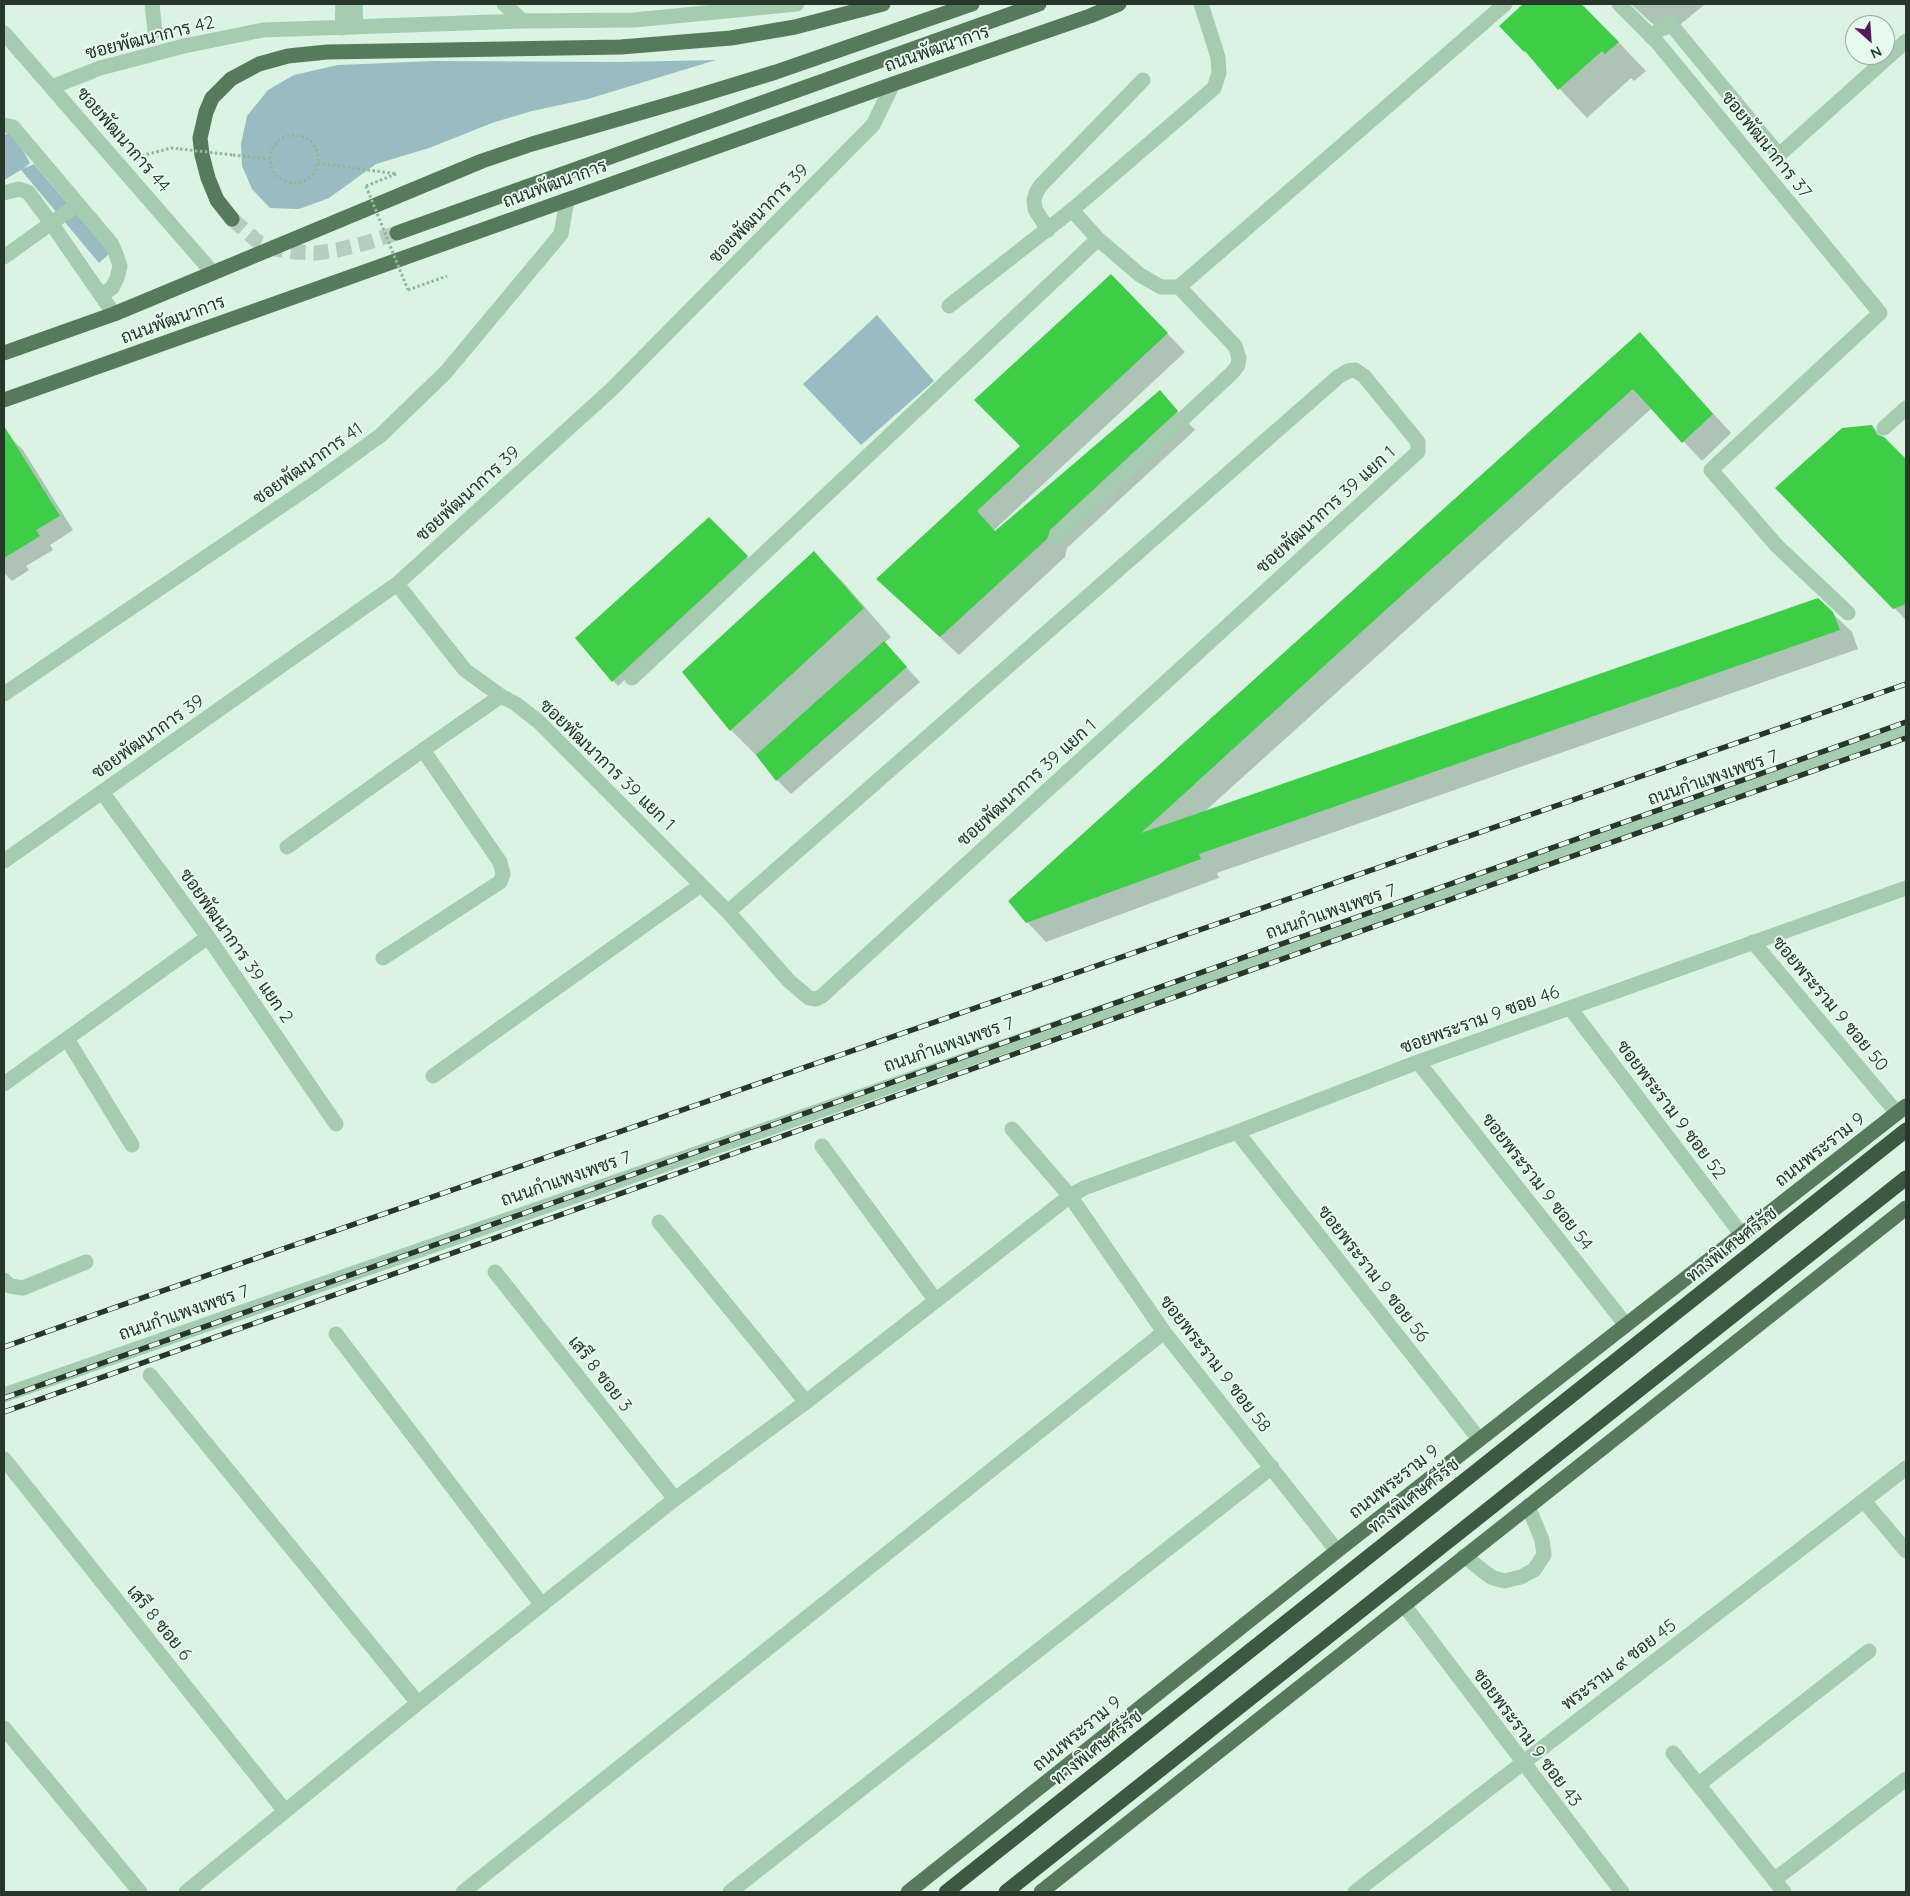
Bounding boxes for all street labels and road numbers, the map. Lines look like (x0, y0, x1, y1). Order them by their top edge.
street label: ซอยพัฒนาการ 42 (83, 12, 217, 64)
street label: ถนนพัฒนาการ (882, 21, 992, 77)
street label: ซอยพัฒนาการ 44 (72, 83, 174, 197)
street label: ซอยพัฒนาการ 37 (1716, 87, 1816, 203)
street label: ถนนพัฒนาการ (500, 155, 610, 213)
street label: ซอยพัฒนาการ 39 (705, 160, 813, 268)
street label: ถนนพัฒนาการ (118, 291, 228, 349)
street label: ซอยพัฒนาการ 41 (249, 418, 367, 510)
street label: ซอยพัฒนาการ 39 (412, 442, 524, 546)
street label: ซอยพัฒนาการ 39 แยก 1 (1252, 442, 1400, 578)
street label: ซอยพัฒนาการ 39 (88, 690, 208, 784)
street label: ซอยพัฒนาการ 39 แยก 1 (535, 695, 679, 835)
street label: ซอยพัฒนาการ 39 แยก 1 (953, 715, 1101, 851)
street label: ถนนกำแพงเพชร 7 (1645, 746, 1781, 810)
street label: ซอยพัฒนาการ 39 แยก 2 (175, 865, 297, 1027)
street label: ถนนกำแพงเพชร 7 (1263, 880, 1399, 944)
street label: ซอยพระราม 9 ซอย 50 (1767, 932, 1893, 1076)
street label: ซอยพระราม 9 ซอย 46 (1398, 981, 1562, 1059)
street label: ถนนกำแพงเพชร 7 (881, 1013, 1017, 1077)
street label: ซอยพระราม 9 ซอย 52 (1612, 1036, 1730, 1184)
street label: ถนนพระราม 9 (1771, 1108, 1869, 1192)
street label: ซอยพระราม 9 ซอย 54 (1477, 1109, 1597, 1255)
street label: ถนนกำแพงเพชร 7 (498, 1147, 634, 1211)
street label: ซอยพระราม 9 ซอย 56 (1313, 1201, 1433, 1347)
street label: ทางพิเศษศรีรัช (1682, 1203, 1782, 1287)
street label: ถนนกำแพงเพชร 7 (116, 1281, 252, 1345)
street label: ซอยพระราม 9 ซอย 58 (1155, 1291, 1275, 1437)
street label: เสรี 8 ซอย 3 (564, 1332, 636, 1416)
street label: ถนนพระราม 9 (1345, 1440, 1443, 1524)
street label: ทางพิเศษศรีรัช (1364, 1454, 1464, 1538)
street label: เสรี 8 ซอย 6 (122, 1581, 196, 1665)
street label: พระราม ๙ ซอย 45 (1557, 1615, 1681, 1715)
street label: ซอยพระราม 9 ซอย 43 (1468, 1665, 1586, 1811)
street label: ถนนพระราม 9 (1028, 1692, 1126, 1776)
street label: ทางพิเศษศรีรัช (1047, 1706, 1147, 1790)

